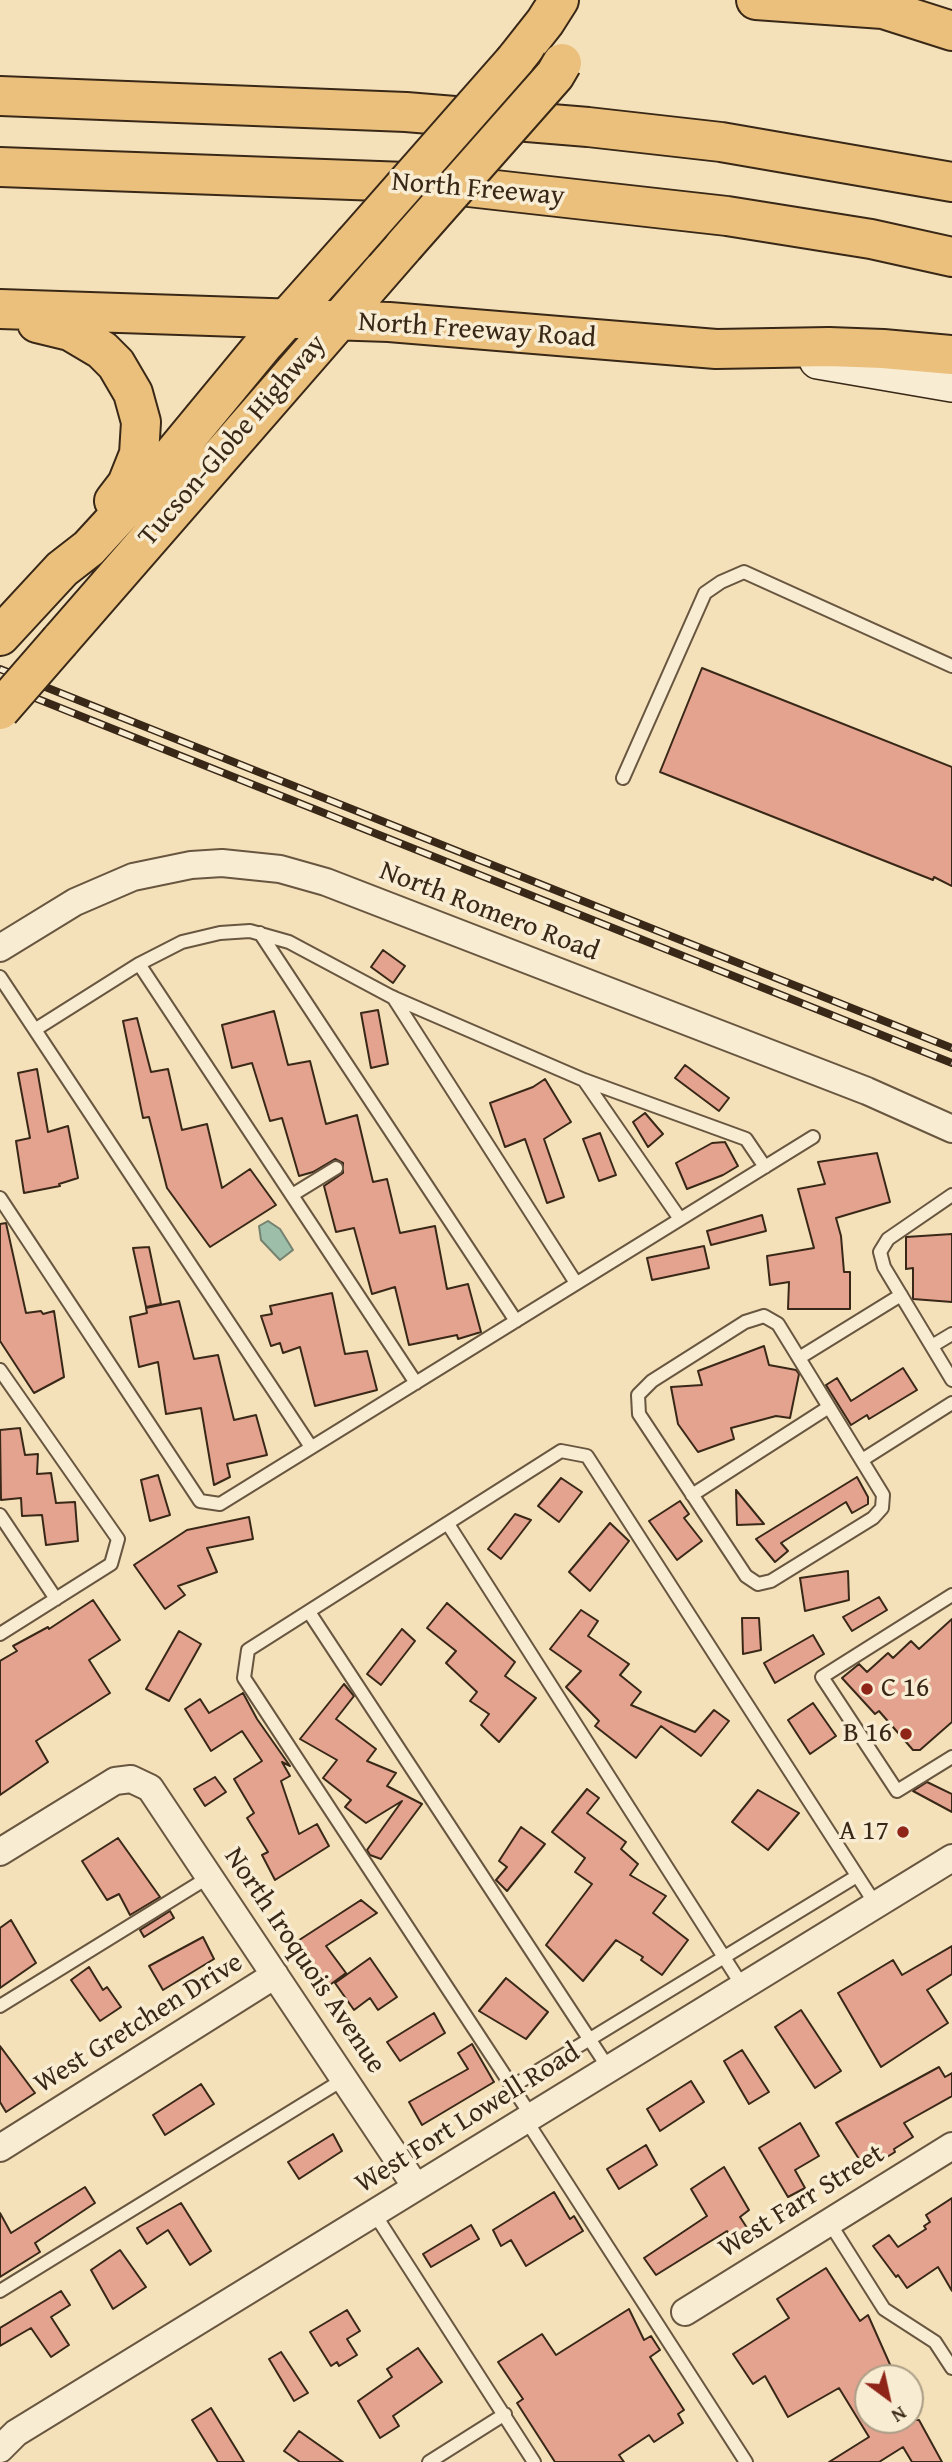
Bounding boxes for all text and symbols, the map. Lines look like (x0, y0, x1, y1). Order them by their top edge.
street label: North Freeway (390, 166, 566, 214)
street label: North Freeway Road (357, 306, 597, 356)
street label: Tucson-Globe Highway (132, 328, 334, 554)
street label: North Romero Road (374, 855, 604, 969)
place label: C 16 (881, 1672, 929, 1706)
marker: C 16 (859, 1681, 875, 1697)
place label: B 16 (843, 1717, 892, 1751)
marker: B 16 (898, 1726, 914, 1742)
place label: A 17 (839, 1815, 889, 1849)
marker: A 17 (895, 1824, 911, 1840)
street label: North Iroquois Avenue (216, 1842, 392, 2080)
street label: West Gretchen Drive (29, 1946, 249, 2102)
street label: West Fort Lowell Road (350, 2036, 586, 2202)
street label: West Farr Street (713, 2138, 891, 2266)
north arrow (854, 2364, 924, 2434)
text: N (886, 2400, 912, 2430)

